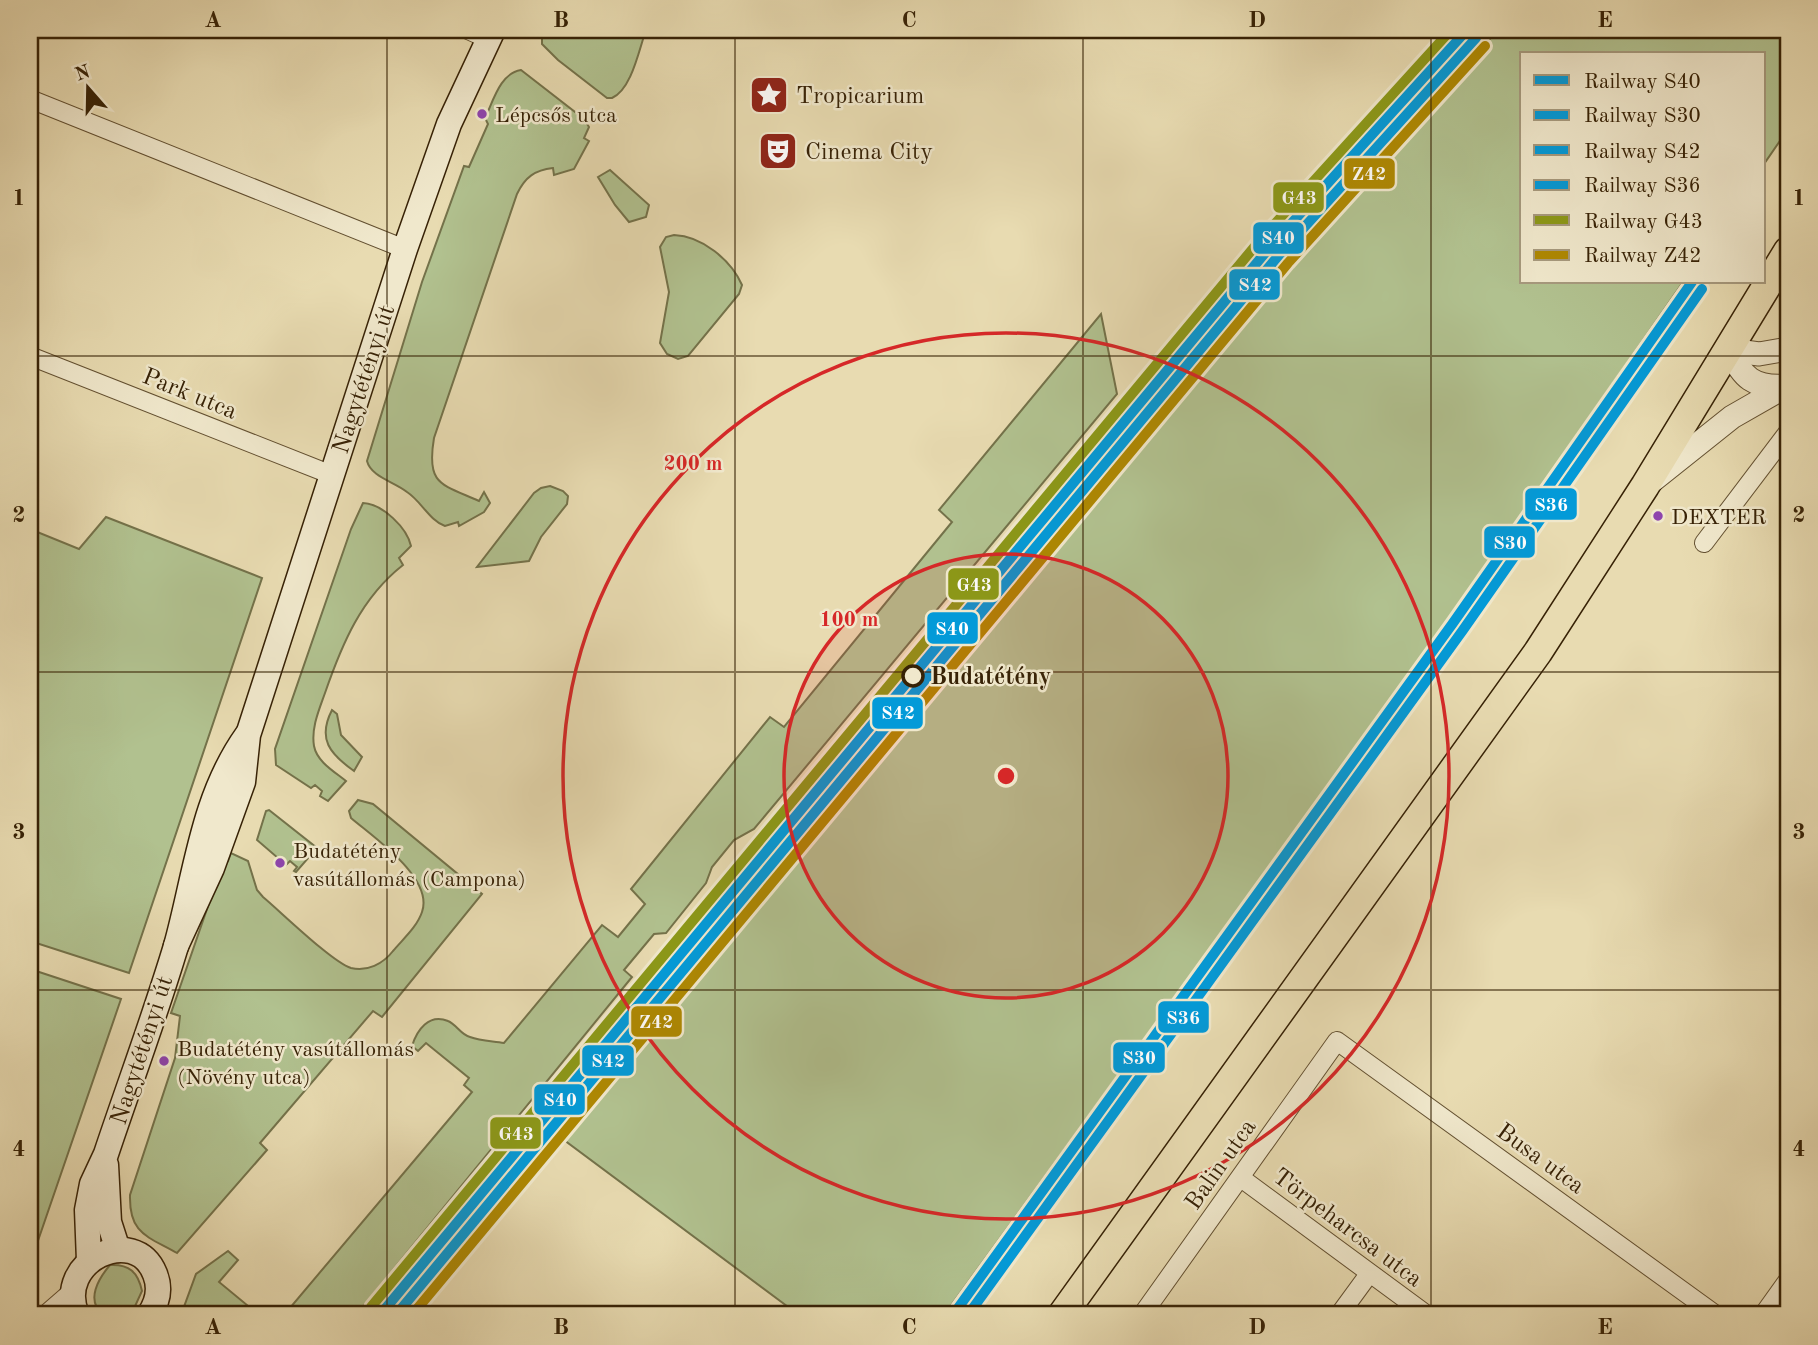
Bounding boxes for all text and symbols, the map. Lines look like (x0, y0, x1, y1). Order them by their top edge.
text: A (204, 9, 222, 32)
text: B (553, 9, 569, 32)
text: C (901, 9, 917, 32)
text: D (1248, 9, 1266, 32)
text: E (1597, 9, 1613, 32)
north arrow (52, 52, 122, 122)
legend (1520, 52, 1766, 284)
text: N (73, 63, 94, 86)
text: Railway S40 (1584, 72, 1701, 93)
place icon: Tropicarium (748, 74, 790, 116)
place label: Tropicarium (796, 85, 924, 109)
place label: Lépcsős utca (495, 105, 617, 127)
text: Railway S30 (1584, 106, 1701, 127)
marker: Lépcsős utca (475, 107, 489, 121)
theatre icon: Cinema City (757, 130, 799, 172)
place label: Cinema City (805, 141, 933, 165)
text: Railway S42 (1584, 142, 1701, 163)
line badge: Z42 (1343, 157, 1396, 190)
text: Z42 (1352, 166, 1386, 185)
text: Railway S36 (1584, 176, 1701, 197)
line badge: G43 (1272, 181, 1325, 214)
text: 1 (12, 187, 26, 210)
text: 1 (1792, 187, 1806, 210)
text: G43 (1281, 190, 1317, 209)
text: Railway G43 (1584, 212, 1703, 233)
line badge: S40 (1252, 221, 1305, 255)
text: S40 (1261, 230, 1295, 249)
text: Railway Z42 (1584, 246, 1701, 267)
line badge: S42 (1228, 268, 1281, 301)
text: S42 (1238, 277, 1272, 296)
street label: Nagytétényi út (330, 302, 400, 457)
street label: Park utca (139, 365, 240, 425)
text: 200 m (663, 454, 723, 475)
line badge: S36 (1524, 487, 1578, 521)
text: S36 (1534, 497, 1568, 516)
text: 2 (12, 504, 26, 527)
text: 2 (1792, 504, 1806, 527)
place label: DEXTER (1671, 507, 1767, 529)
marker: DEXTER (1651, 509, 1665, 523)
line badge: S30 (1483, 525, 1536, 559)
text: S30 (1493, 535, 1527, 554)
line badge: G43 (947, 567, 1000, 601)
text: G43 (956, 577, 992, 596)
text: 100 m (819, 610, 879, 631)
line badge: S40 (926, 611, 979, 645)
text: S40 (935, 621, 969, 640)
marker: Budatétény (902, 665, 924, 687)
place label: Budatétény (930, 666, 1051, 690)
line badge: S42 (871, 696, 924, 730)
text: S42 (881, 705, 915, 724)
centre of rings (994, 764, 1018, 788)
text: 3 (12, 821, 26, 844)
text: 3 (1792, 821, 1806, 844)
place label: Budatétény vasútállomás (Campona) (293, 841, 526, 891)
marker: Budatétény vasútállomás (Campona) (273, 856, 287, 870)
street label: Nagytétényi út (108, 973, 178, 1128)
line badge: S36 (1157, 1000, 1210, 1034)
line badge: Z42 (630, 1005, 683, 1038)
text: S36 (1166, 1010, 1200, 1029)
text: Z42 (639, 1014, 673, 1033)
place label: Budatétény vasútállomás (Növény utca) (177, 1039, 414, 1089)
line badge: S30 (1112, 1041, 1166, 1074)
line badge: S42 (581, 1044, 635, 1077)
text: S30 (1122, 1050, 1156, 1069)
text: S42 (591, 1053, 625, 1072)
marker: Budatétény vasútállomás (Növény utca) (157, 1054, 171, 1068)
line badge: S40 (533, 1083, 586, 1116)
text: S40 (543, 1092, 577, 1111)
street label: Balin utca (1182, 1115, 1262, 1215)
line badge: G43 (489, 1116, 542, 1150)
street label: Busa utca (1492, 1120, 1588, 1199)
text: G43 (498, 1126, 534, 1145)
text: 4 (12, 1138, 26, 1161)
text: 4 (1792, 1138, 1806, 1161)
street label: Törpeharcsa utca (1268, 1165, 1426, 1292)
text: A (204, 1316, 222, 1339)
text: B (553, 1316, 569, 1339)
text: C (901, 1316, 917, 1339)
text: D (1248, 1316, 1266, 1339)
text: E (1597, 1316, 1613, 1339)

